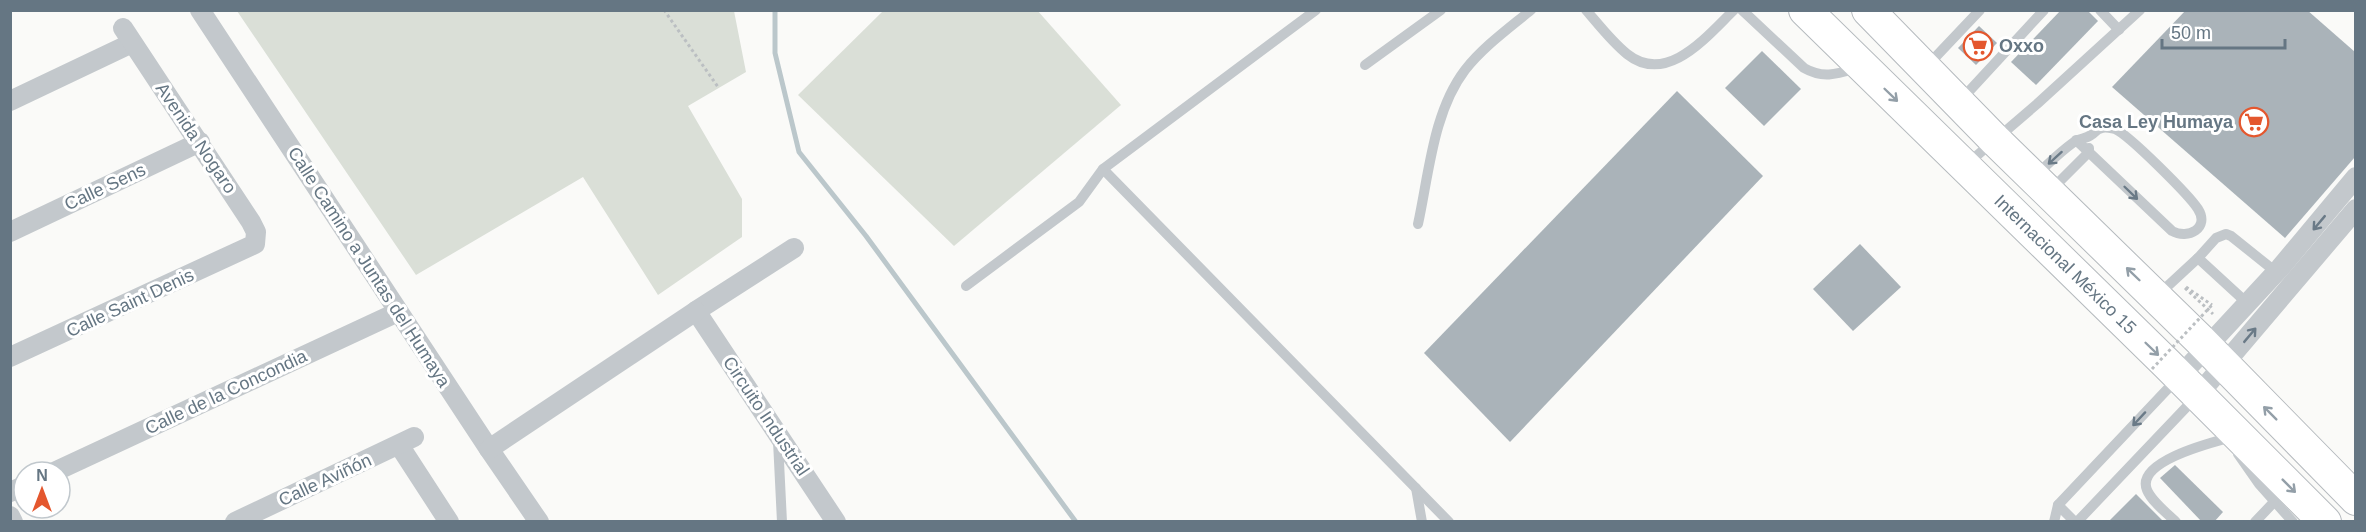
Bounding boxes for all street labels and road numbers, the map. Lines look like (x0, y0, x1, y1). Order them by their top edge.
street label: Avenida Nogaro (152, 79, 240, 197)
street label: Calle Camino a Juntas del Humaya (284, 143, 455, 392)
street label: Calle Sens (61, 160, 149, 214)
street label: Internacional México 15 (1990, 191, 2140, 338)
street label: Calle Saint Denis (63, 265, 197, 341)
street label: Calle de la Concondia (142, 345, 311, 438)
street label: Circuito Industrial (719, 353, 813, 479)
street label: Calle Aviñón (276, 450, 374, 510)

